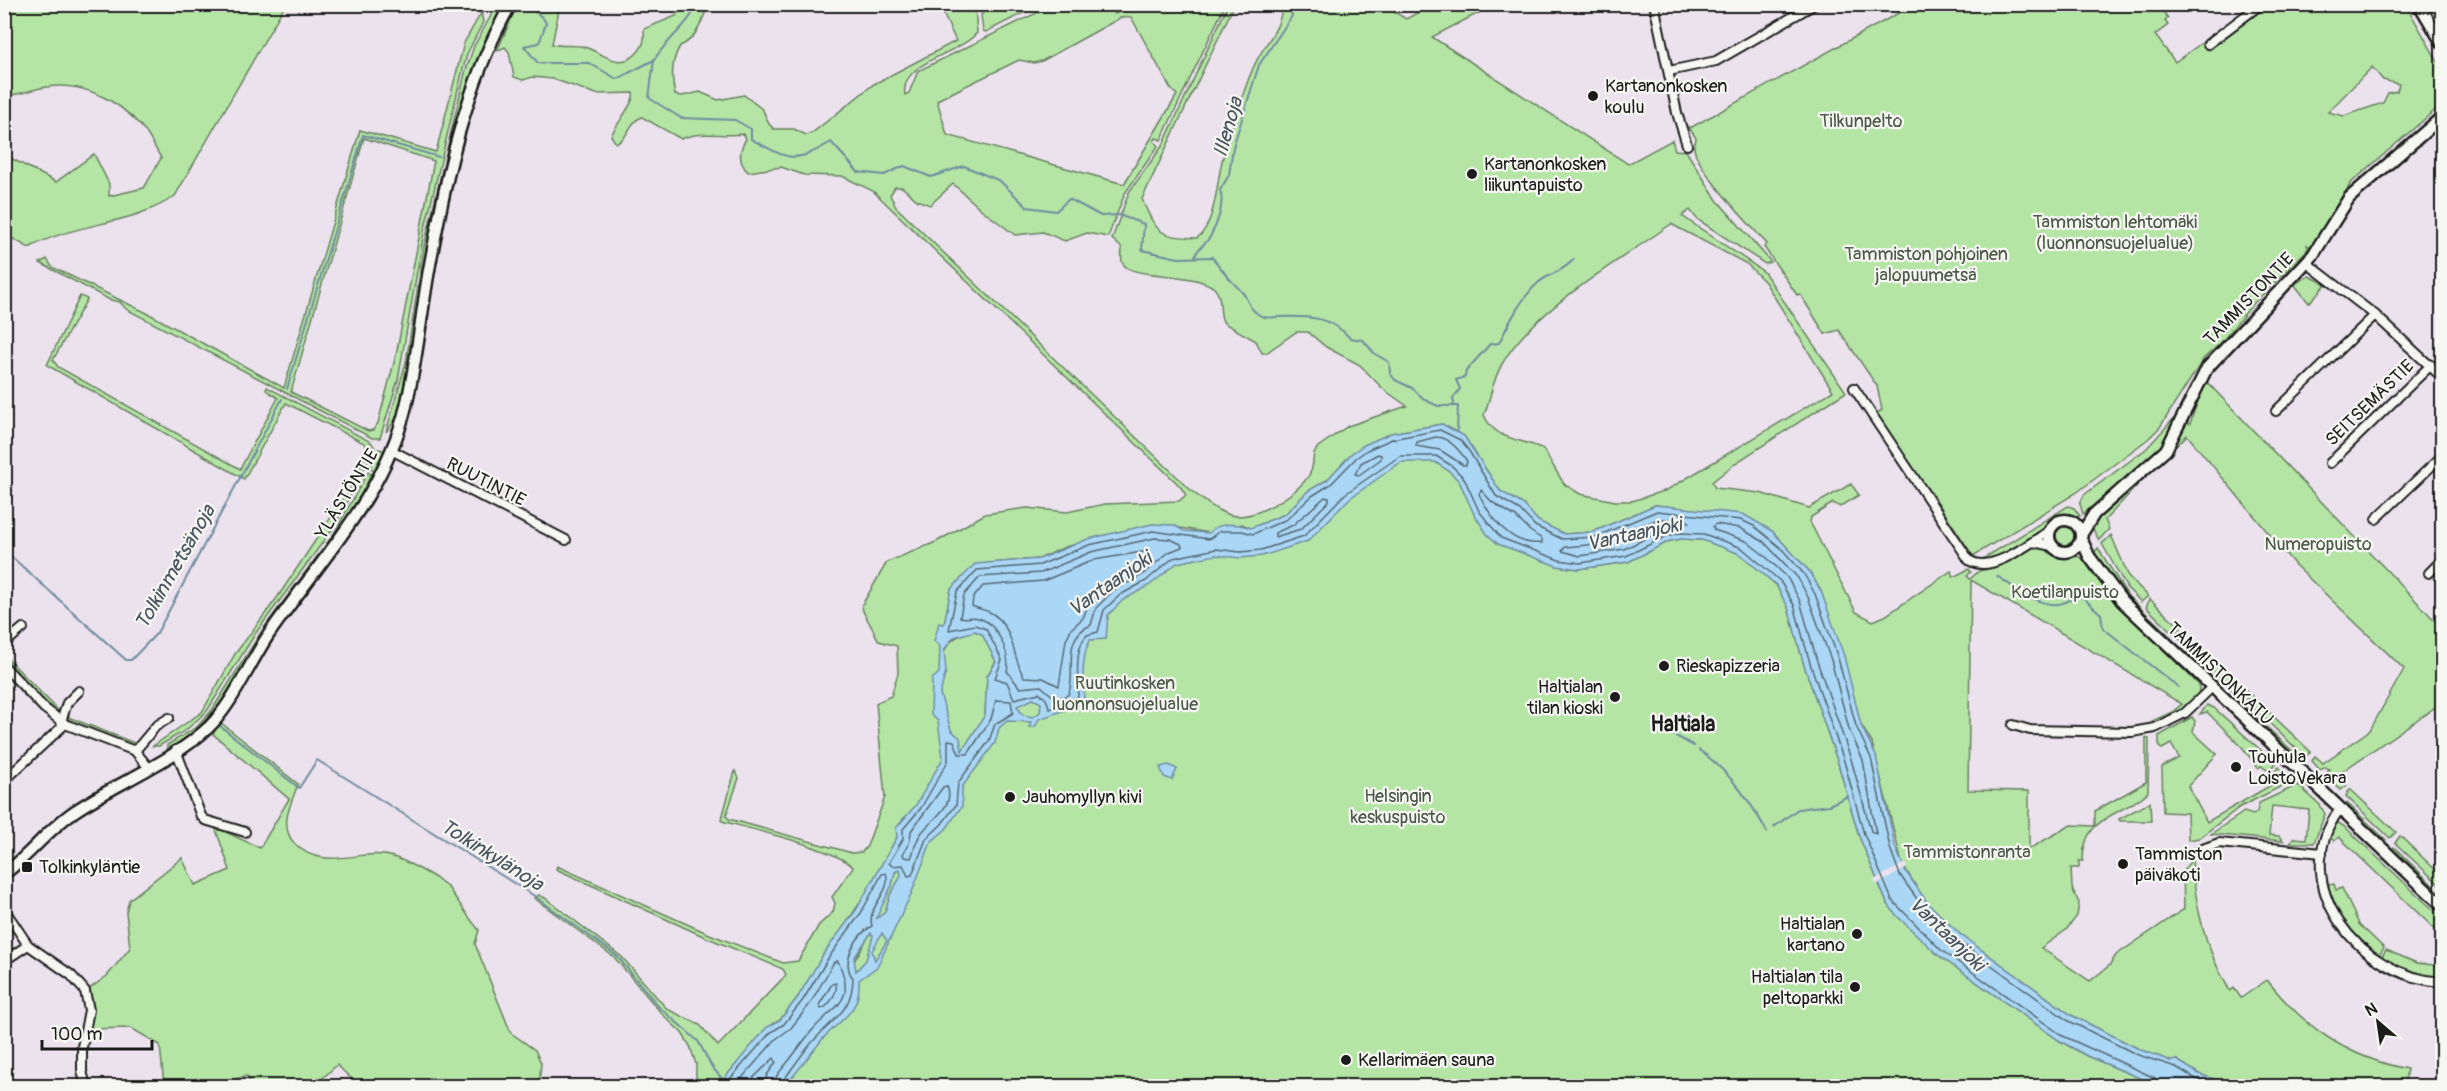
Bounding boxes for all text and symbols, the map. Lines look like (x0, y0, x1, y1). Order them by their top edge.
place label: Kartanonkosken koulu (1605, 75, 1727, 119)
marker: Kartanonkosken koulu (1586, 89, 1600, 103)
water label: Illenoja (1208, 93, 1249, 160)
park label: Tilkunpelto (1820, 110, 1903, 133)
place label: Kartanonkosken liikuntapuisto (1484, 153, 1606, 197)
marker: Kartanonkosken liikuntapuisto (1465, 167, 1479, 181)
park label: Tammiston lehtomäki (luonnonsuojelualue) (2033, 211, 2197, 255)
park label: Tammiston pohjoinen jalopuumetsä (1844, 243, 2008, 287)
street label: TAMMISTONTIE (2199, 248, 2299, 350)
street label: SEITSEMÄSTIE (2321, 355, 2419, 451)
street label: YLÄSTÖNTIE (310, 445, 384, 544)
street label: RUUTINTIE (443, 452, 529, 512)
water label: Tolkinmetsänoja (129, 499, 221, 634)
water label: Vantaanjoki (1584, 511, 1687, 556)
park label: Numeropuisto (2264, 533, 2372, 556)
water label: Vantaanjoki (1063, 544, 1159, 622)
park label: Koetilanpuisto (2011, 581, 2119, 604)
street label: TAMMISTONKATU (2162, 617, 2278, 731)
place label: Rieskapizzeria (1676, 655, 1780, 678)
marker: Rieskapizzeria (1657, 659, 1671, 673)
park label: Ruutinkosken luonnonsuojelualue (1052, 672, 1198, 716)
place label: Haltialan tilan kioski (1526, 676, 1603, 720)
marker: Haltialan tilan kioski (1608, 690, 1622, 704)
district label: Haltiala (1651, 711, 1716, 738)
place label: Touhula LoistoVekara (2248, 746, 2346, 790)
marker: Touhula LoistoVekara (2229, 760, 2243, 774)
park label: Helsingin keskuspuisto (1351, 785, 1446, 829)
place label: Jauhomyllyn kivi (1022, 786, 1142, 809)
marker: Jauhomyllyn kivi (1003, 790, 1017, 804)
water label: Tolkinkylänoja (436, 814, 549, 897)
park label: Tammistonranta (1903, 841, 2031, 864)
place label: Tammiston päiväkoti (2135, 843, 2222, 887)
place label: Tolkinkyläntie (39, 856, 140, 879)
marker: Tammiston päiväkoti (2116, 857, 2130, 871)
marker: Tolkinkyläntie (20, 860, 34, 874)
water label: Vantaanjoki (1904, 892, 1993, 979)
place label: Haltialan kartano (1780, 913, 1845, 957)
marker: Haltialan kartano (1850, 927, 1864, 941)
place label: Haltialan tila peltoparkki (1751, 966, 1843, 1010)
marker: Haltialan tila peltoparkki (1848, 980, 1862, 994)
north arrow (2348, 992, 2408, 1052)
text: N (2362, 998, 2381, 1021)
scale bar (42, 1013, 152, 1051)
text: 100 m (51, 1023, 103, 1046)
place label: Kellarimäen sauna (1358, 1049, 1495, 1072)
marker: Kellarimäen sauna (1339, 1053, 1353, 1067)

